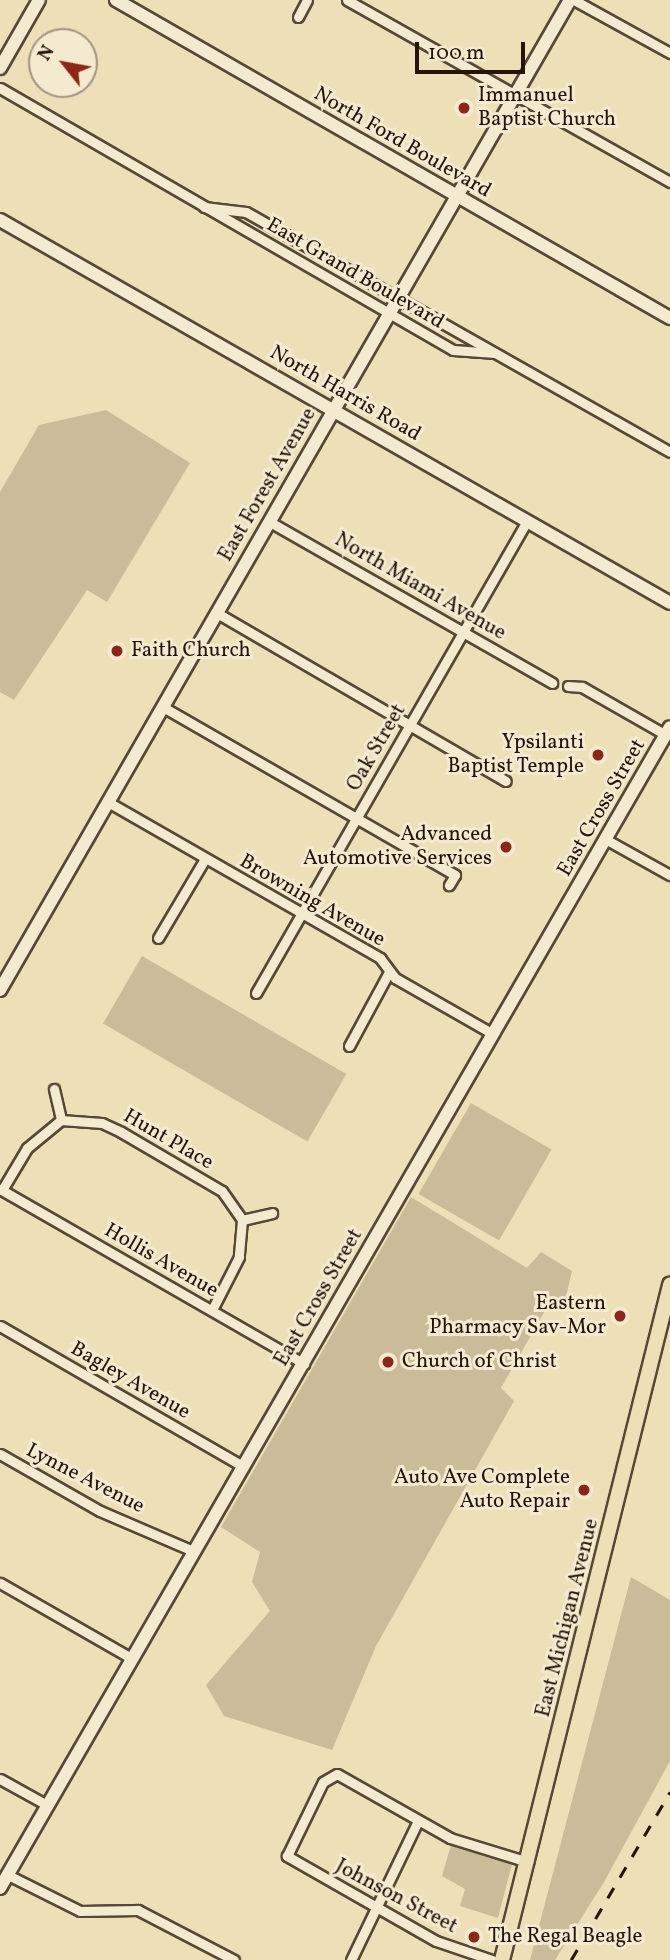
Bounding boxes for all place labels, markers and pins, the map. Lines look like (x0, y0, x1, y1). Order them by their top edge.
place label: Immanuel Baptist Church (478, 83, 616, 133)
marker: Immanuel Baptist Church (456, 100, 472, 116)
place label: Faith Church (131, 638, 251, 664)
marker: Faith Church (109, 643, 125, 659)
place label: Ypsilanti Baptist Temple (447, 730, 584, 780)
marker: Ypsilanti Baptist Temple (590, 747, 606, 763)
place label: Advanced Automotive Services (303, 822, 492, 872)
marker: Advanced Automotive Services (498, 839, 514, 855)
place label: Eastern Pharmacy Sav-Mor (429, 1291, 606, 1341)
marker: Eastern Pharmacy Sav-Mor (612, 1308, 628, 1324)
place label: Church of Christ (402, 1349, 555, 1375)
marker: Church of Christ (380, 1354, 396, 1370)
place label: Auto Ave Complete Auto Repair (394, 1465, 570, 1515)
marker: Auto Ave Complete Auto Repair (576, 1482, 592, 1498)
place label: The Regal Beagle (488, 1924, 643, 1950)
marker: The Regal Beagle (466, 1929, 482, 1945)

